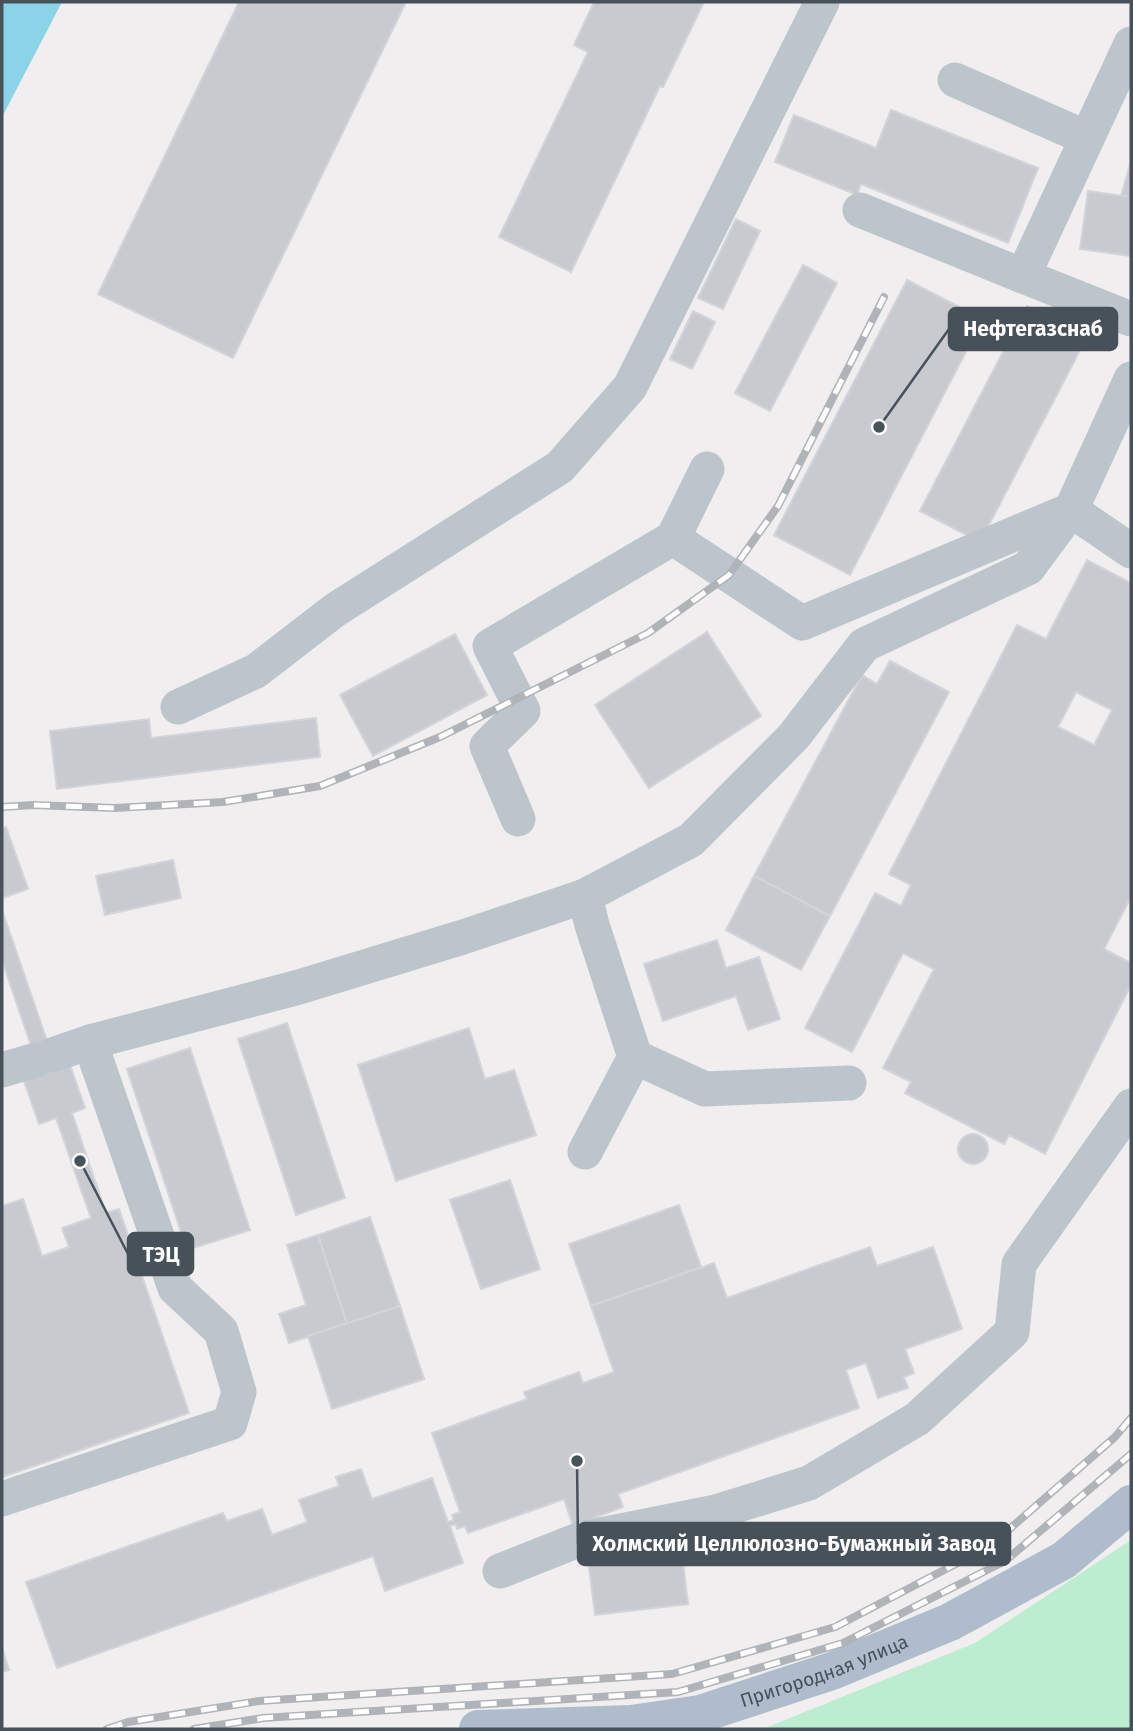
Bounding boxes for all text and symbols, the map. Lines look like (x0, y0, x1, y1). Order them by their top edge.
callout: Нефтегазснаб (949, 308, 1117, 350)
text: Нефтегазснаб (963, 316, 1103, 342)
callout: ТЭЦ (128, 1233, 193, 1275)
text: ТЭЦ (142, 1242, 180, 1268)
callout: Холмский Целлюлозно-Бумажный Завод (578, 1523, 1010, 1565)
text: Холмский Целлюлозно-Бумажный Завод (591, 1531, 996, 1557)
street label: Пригородная улица (737, 1630, 911, 1712)

